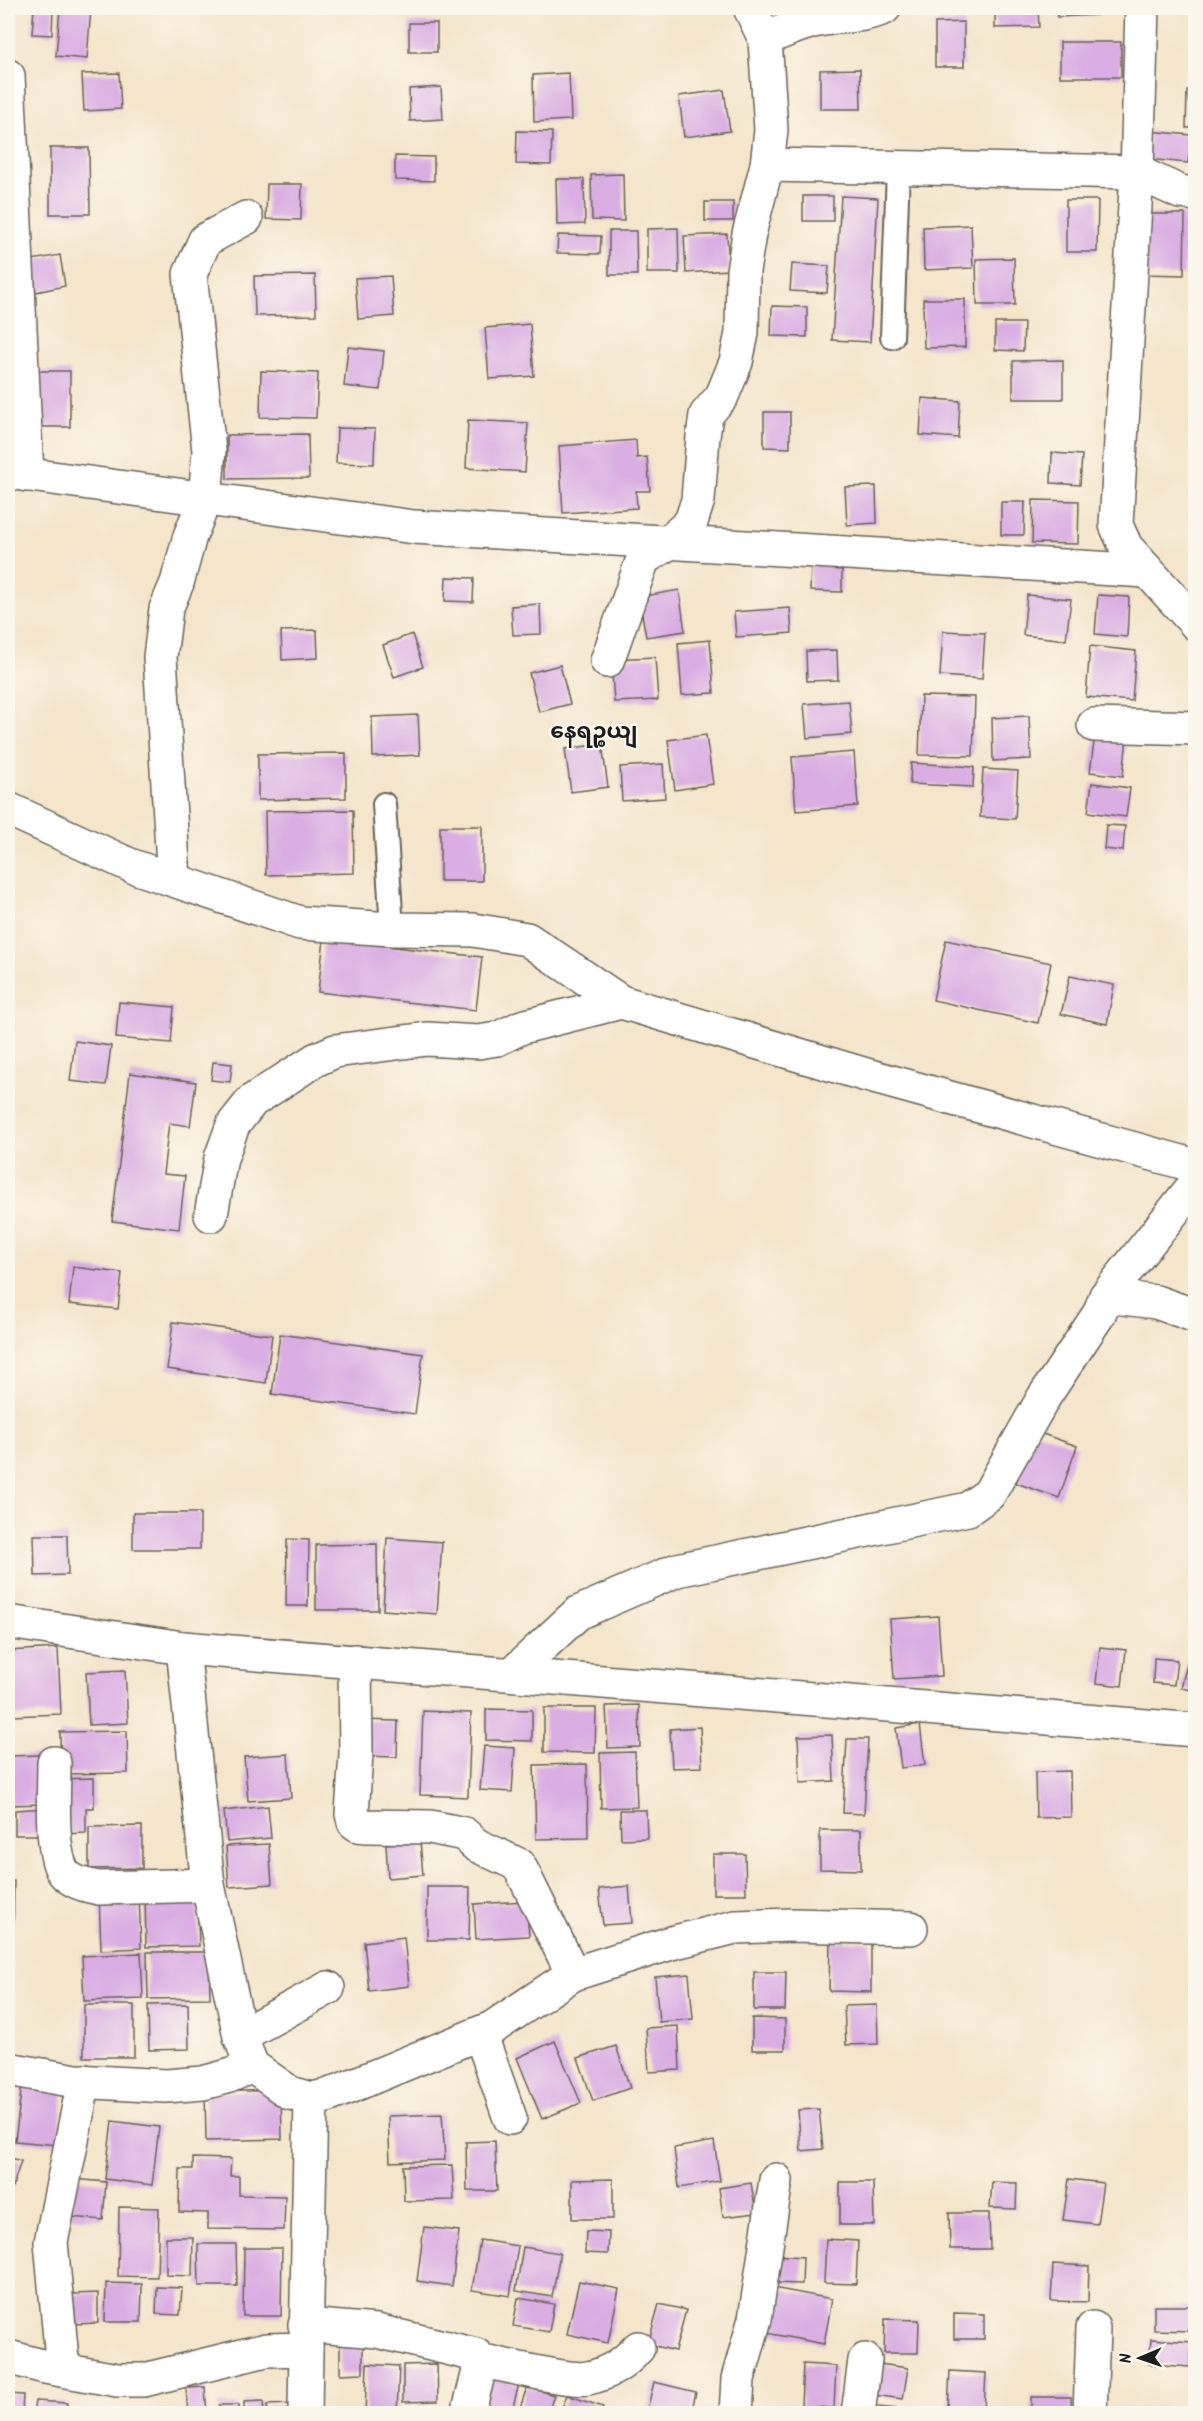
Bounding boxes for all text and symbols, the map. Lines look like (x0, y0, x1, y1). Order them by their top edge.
district label: နေရဉ္စယျ (550, 715, 638, 750)
north arrow (1110, 2328, 1170, 2388)
text: N (1114, 2353, 1139, 2364)

